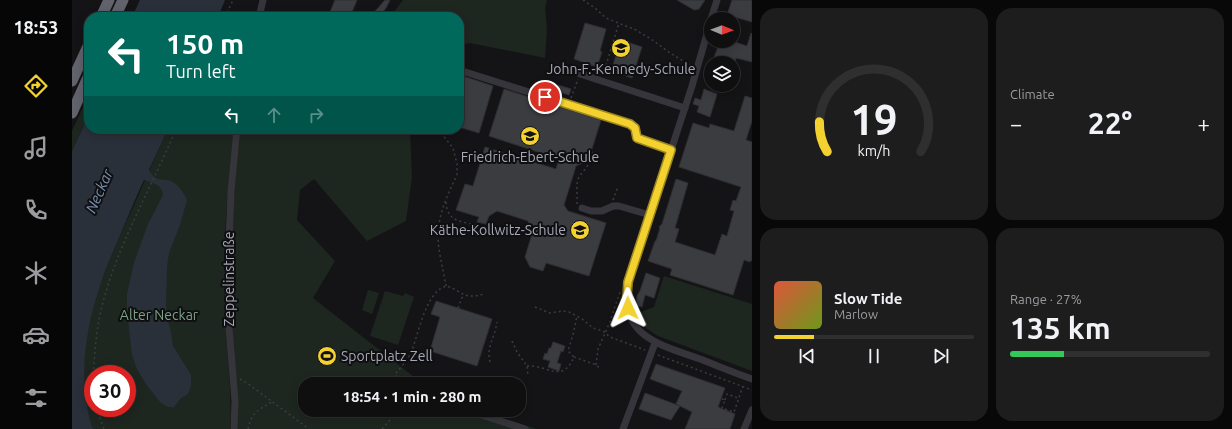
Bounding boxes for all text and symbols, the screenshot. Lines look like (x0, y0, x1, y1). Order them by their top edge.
north arrow (704, 12, 740, 48)
map controls (704, 12, 740, 92)
text: 18:53 (13, 17, 59, 37)
icon: left (100, 28, 152, 80)
text: 150 m (166, 28, 244, 59)
school or university icon: John-F.-Kennedy-Schule (610, 37, 632, 59)
button: layers (704, 56, 740, 92)
text: Turn left (166, 61, 236, 81)
place label: John-F.-Kennedy-Schule (546, 61, 696, 77)
icon: directions (22, 72, 50, 100)
pin (528, 80, 562, 114)
icon: arrive (534, 86, 556, 108)
text: Climate (1010, 87, 1055, 101)
text: 19 (851, 96, 897, 143)
icon: left (221, 104, 243, 126)
icon: ahead (263, 104, 285, 126)
icon: right (305, 104, 327, 126)
text: 22° (1088, 106, 1132, 140)
text: − (1010, 111, 1022, 136)
text: + (1198, 111, 1210, 136)
school or university icon: Friedrich-Ebert-Schule (519, 125, 541, 147)
icon: music (22, 134, 50, 162)
text: km/h (858, 142, 890, 158)
place label: Friedrich-Ebert-Schule (461, 149, 599, 165)
water label: Neckar (82, 165, 117, 216)
icon: phone (22, 196, 50, 224)
school or university icon: Käthe-Kollwitz-Schule (569, 219, 591, 241)
place label: Käthe-Kollwitz-Schule (430, 222, 566, 238)
street label: Zeppelinstraße (221, 231, 237, 327)
icon: climate (22, 259, 50, 287)
position arrow (607, 287, 649, 329)
text: Slow Tide (834, 290, 902, 307)
text: Range · 27% (1010, 292, 1082, 306)
park label: Alter Neckar (120, 307, 199, 323)
text: Marlow (834, 307, 878, 321)
text: 135 km (1010, 311, 1111, 345)
icon: car (22, 321, 50, 349)
sports icon: Sportplatz Zell (316, 345, 338, 367)
icon: previous (796, 345, 818, 367)
icon: pause (863, 345, 885, 367)
icon: next (930, 345, 952, 367)
place label: Sportplatz Zell (341, 348, 433, 364)
speed limit sign: 30 (84, 365, 136, 417)
icon: filters (22, 384, 50, 412)
text: 18:54 · 1 min · 280 m (343, 388, 481, 405)

